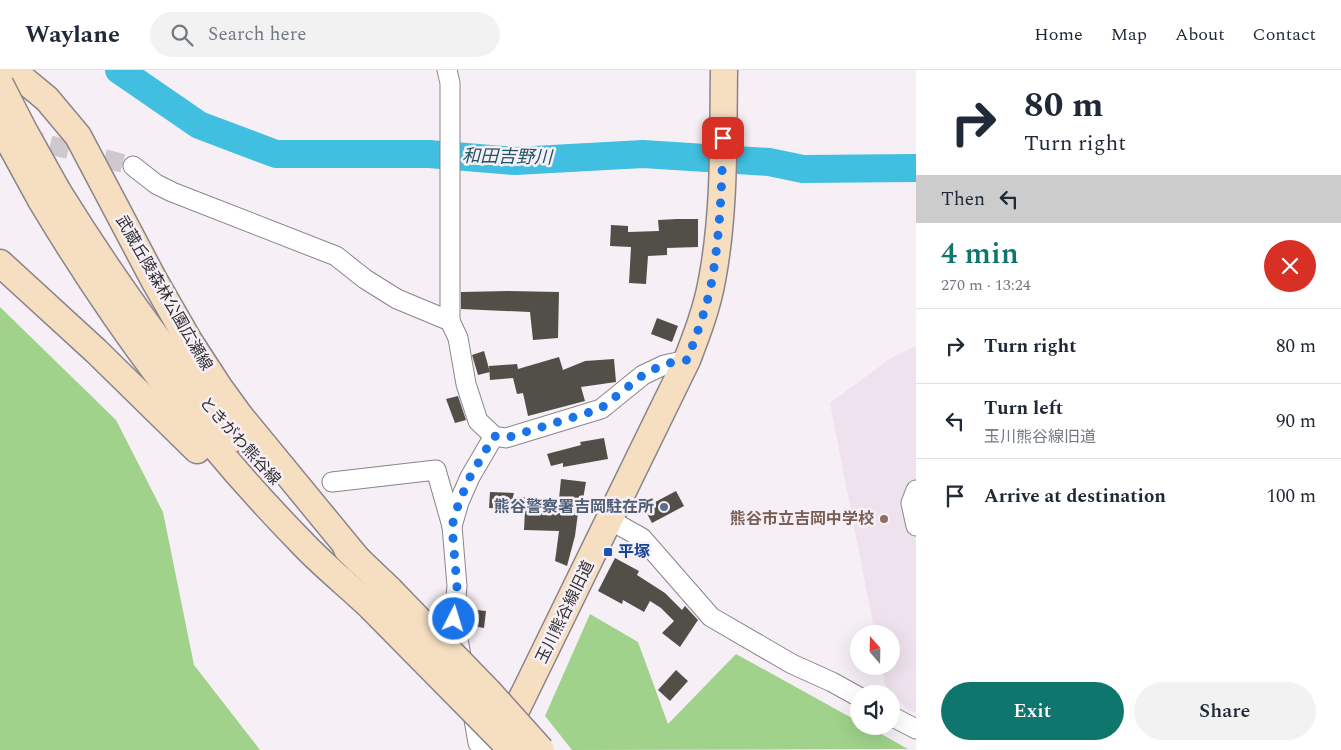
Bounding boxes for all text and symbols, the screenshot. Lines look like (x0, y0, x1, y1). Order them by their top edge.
search box (150, 12, 500, 57)
text: Waylane (25, 17, 120, 53)
text: Search here (208, 20, 306, 49)
icon: search (168, 21, 196, 49)
text: Home (1034, 21, 1083, 48)
text: Map (1111, 21, 1147, 48)
text: About (1175, 21, 1225, 48)
text: Contact (1253, 21, 1316, 48)
text: 80 m (1024, 79, 1104, 132)
icon: right (941, 90, 1006, 155)
pin (702, 117, 744, 159)
icon: arrive (709, 124, 737, 152)
text: Turn right (1024, 127, 1126, 160)
water label: 和田吉野川 (462, 143, 554, 171)
text: Then (941, 185, 985, 214)
icon: left (995, 185, 1023, 213)
street label: 武蔵丘陵森林公園広瀬線 (110, 211, 218, 375)
text: 4 min (941, 231, 1019, 277)
button: close (1264, 240, 1316, 292)
text: 270 m · 13:24 (941, 273, 1031, 297)
icon: right (941, 332, 969, 360)
text: Turn right (984, 332, 1077, 361)
text: 80 m (1276, 332, 1316, 361)
street label: ときがわ熊谷線 (194, 391, 286, 491)
text: Turn left (984, 394, 1063, 423)
icon: left (941, 407, 969, 435)
text: 90 m (1276, 407, 1316, 436)
text: 玉川熊谷線旧道 (984, 425, 1096, 449)
icon: arrive (941, 482, 969, 510)
text: Arrive at destination (984, 482, 1166, 511)
text: 100 m (1266, 482, 1316, 511)
place label: 熊谷警察署吉岡駐在所 (494, 495, 654, 519)
marker: 熊谷警察署吉岡駐在所 (658, 501, 670, 513)
place label: 熊谷市立吉岡中学校 (730, 507, 874, 531)
marker: 熊谷市立吉岡中学校 (878, 513, 890, 525)
place label: 平塚 (618, 540, 650, 564)
marker: 平塚 (602, 546, 614, 558)
street label: 玉川熊谷線旧道 (530, 556, 600, 668)
position arrow (427, 592, 479, 644)
north arrow (850, 625, 900, 675)
map controls (850, 625, 900, 735)
button: Exit (941, 682, 1124, 740)
button: Share (1134, 682, 1316, 740)
button: sound (850, 685, 900, 735)

